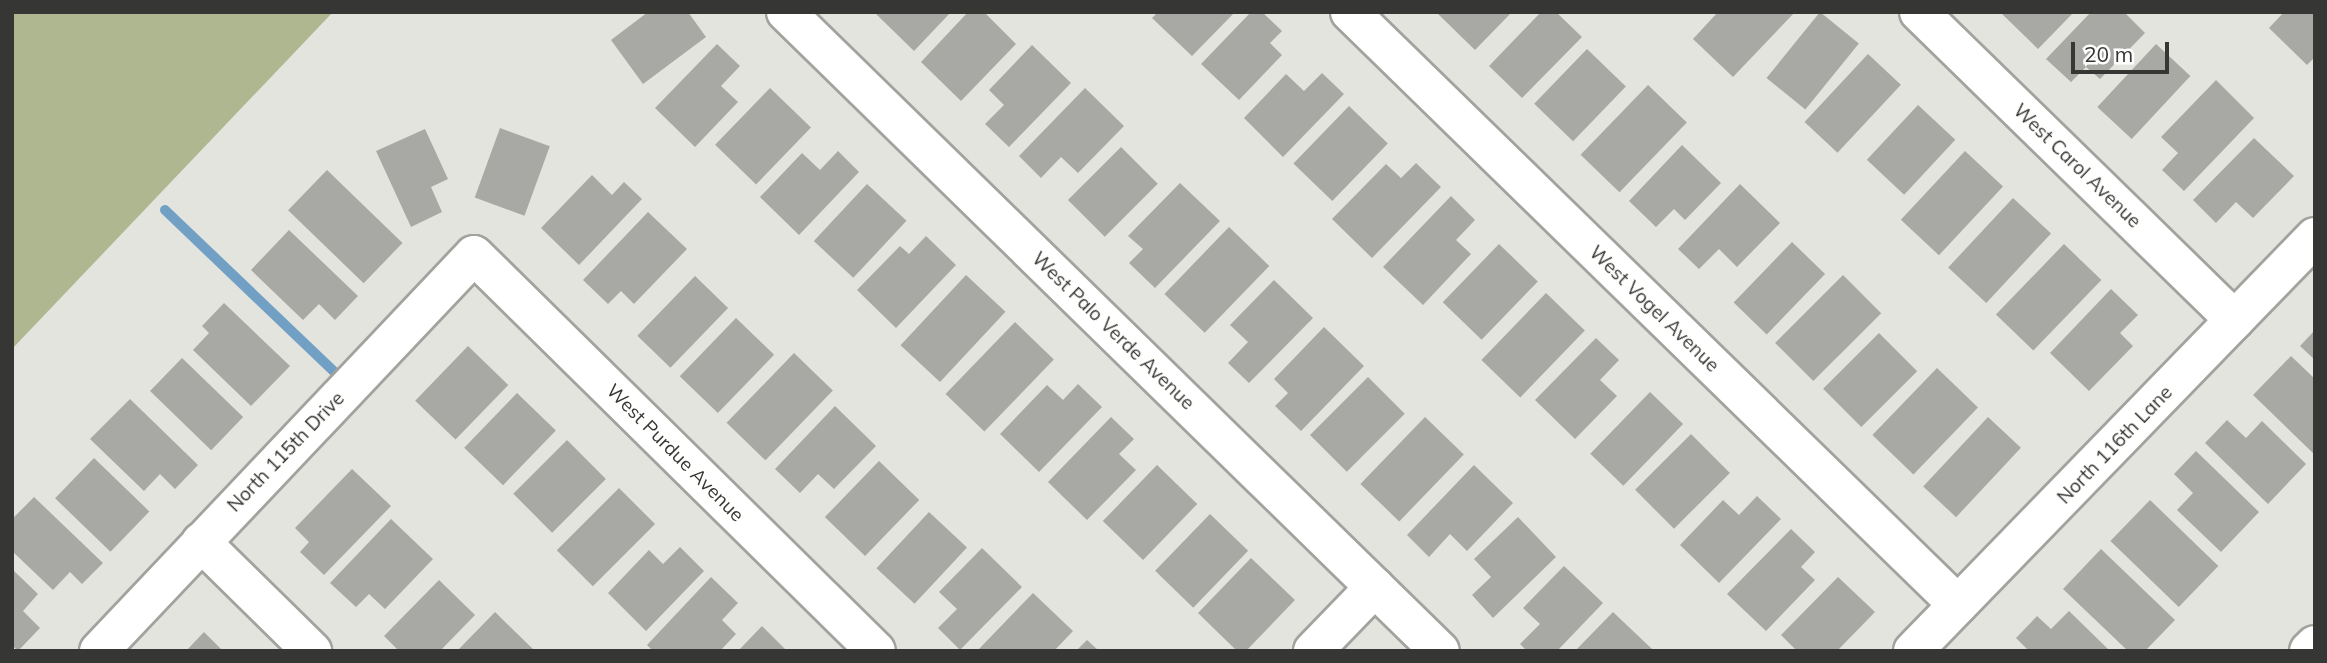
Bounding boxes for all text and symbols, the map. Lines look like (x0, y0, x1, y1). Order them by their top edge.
scale bar (2075, 28, 2173, 72)
text: 20 m (2084, 41, 2133, 67)
street label: West Carol Avenue (2008, 99, 2146, 233)
street label: West Vogel Avenue (1584, 241, 1724, 377)
street label: West Palo Verde Avenue (1027, 247, 1199, 415)
street label: West Purdue Avenue (601, 379, 749, 527)
street label: North 116th Lane (2053, 381, 2177, 509)
street label: North 115th Drive (223, 387, 349, 517)

